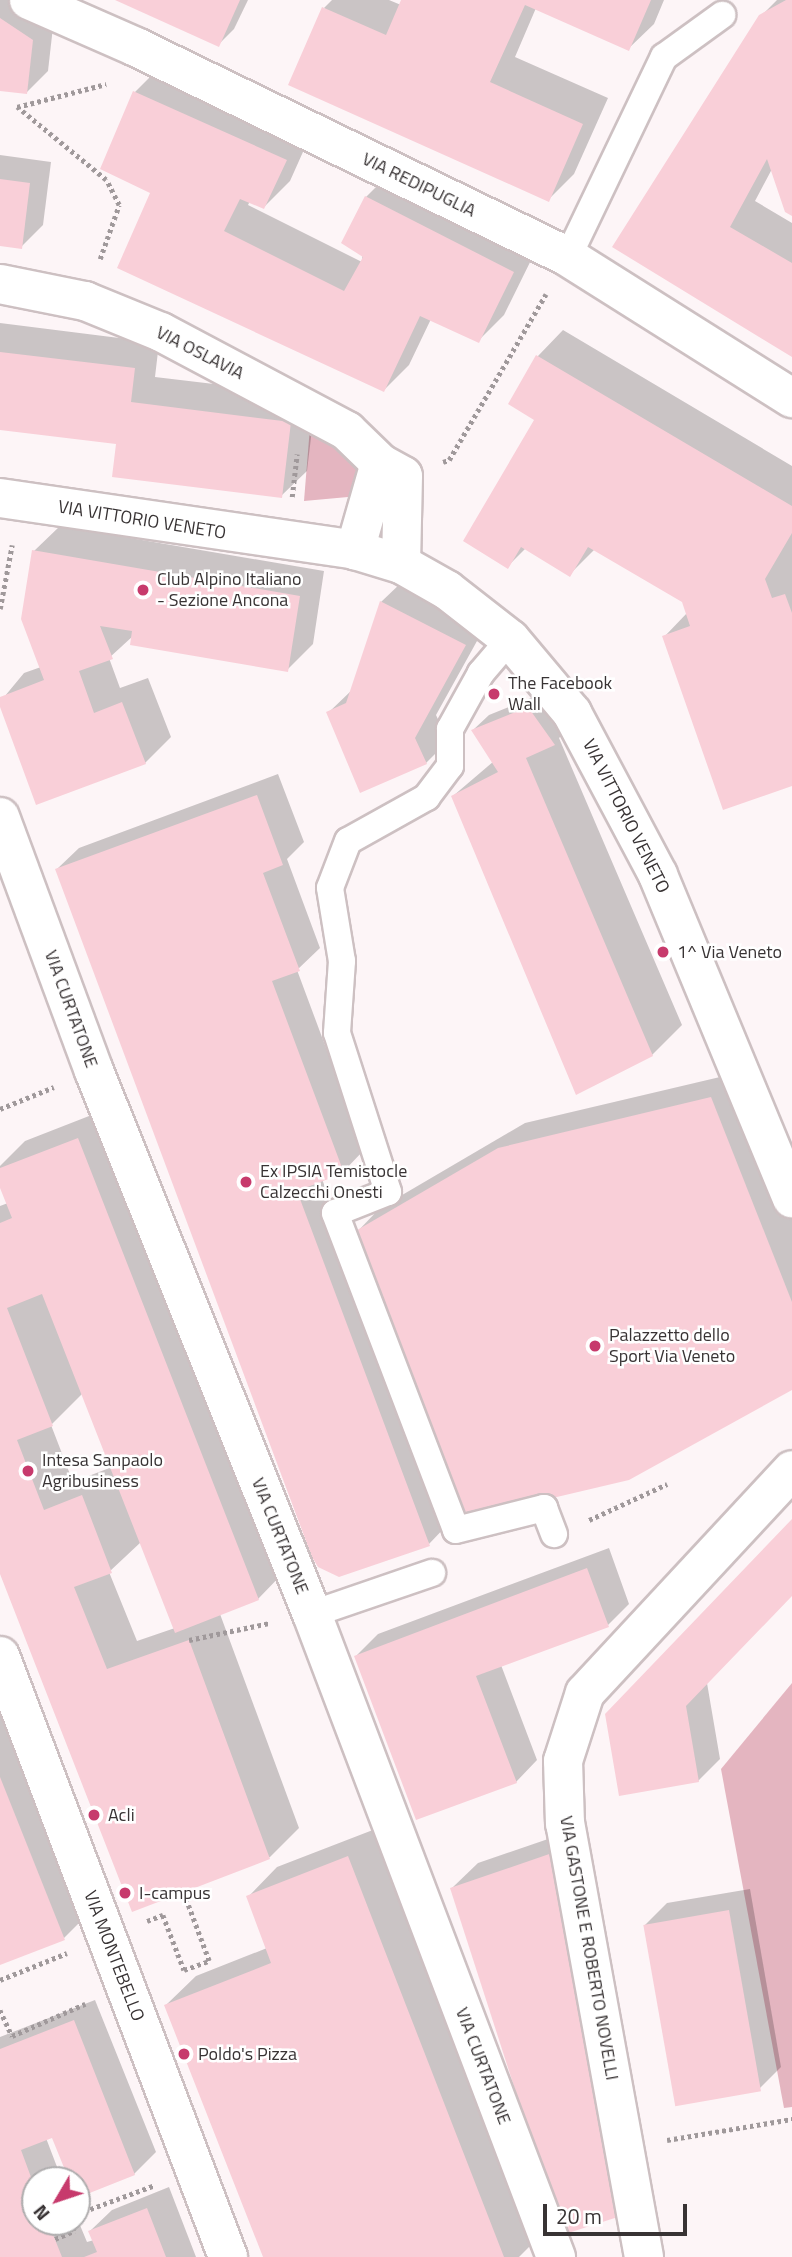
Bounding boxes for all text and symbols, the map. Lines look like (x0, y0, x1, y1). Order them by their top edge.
street label: VIA REDIPUGLIA (359, 148, 479, 222)
street label: VIA OSLAVIA (152, 322, 248, 384)
street label: VIA VITTORIO VENETO (56, 496, 228, 544)
place label: Club Alpino Italiano - Sezione Ancona (157, 569, 301, 612)
marker: Club Alpino Italiano - Sezione Ancona (135, 582, 151, 598)
place label: The Facebook Wall (508, 673, 612, 716)
marker: The Facebook Wall (486, 686, 502, 702)
street label: VIA VITTORIO VENETO (578, 735, 674, 897)
place label: 1^ Via Veneto (677, 941, 782, 963)
marker: 1^ Via Veneto (655, 944, 671, 960)
street label: VIA CURTATONE (40, 947, 102, 1071)
place label: Ex IPSIA Temistocle Calzecchi Onesti (260, 1161, 407, 1204)
marker: Ex IPSIA Temistocle Calzecchi Onesti (238, 1174, 254, 1190)
place label: Palazzetto dello Sport Via Veneto (609, 1325, 735, 1368)
marker: Palazzetto dello Sport Via Veneto (587, 1338, 603, 1354)
place label: Intesa Sanpaolo Agribusiness (42, 1450, 163, 1492)
marker: Intesa Sanpaolo Agribusiness (20, 1463, 36, 1479)
street label: VIA CURTATONE (247, 1475, 313, 1597)
place label: Acli (108, 1804, 135, 1826)
marker: Acli (86, 1807, 102, 1823)
street label: VIA GASTONE E ROBERTO NOVELLI (555, 1814, 623, 2082)
place label: I-campus (139, 1882, 211, 1904)
marker: I-campus (117, 1885, 133, 1901)
street label: VIA MONTEBELLO (79, 1888, 149, 2024)
street label: VIA CURTATONE (451, 2004, 515, 2128)
place label: Poldo's Pizza (198, 2043, 297, 2065)
marker: Poldo's Pizza (176, 2046, 192, 2062)
north arrow (21, 2166, 91, 2236)
scale bar (547, 2190, 690, 2234)
text: N (25, 2199, 56, 2228)
text: 20 m (556, 2200, 602, 2232)

